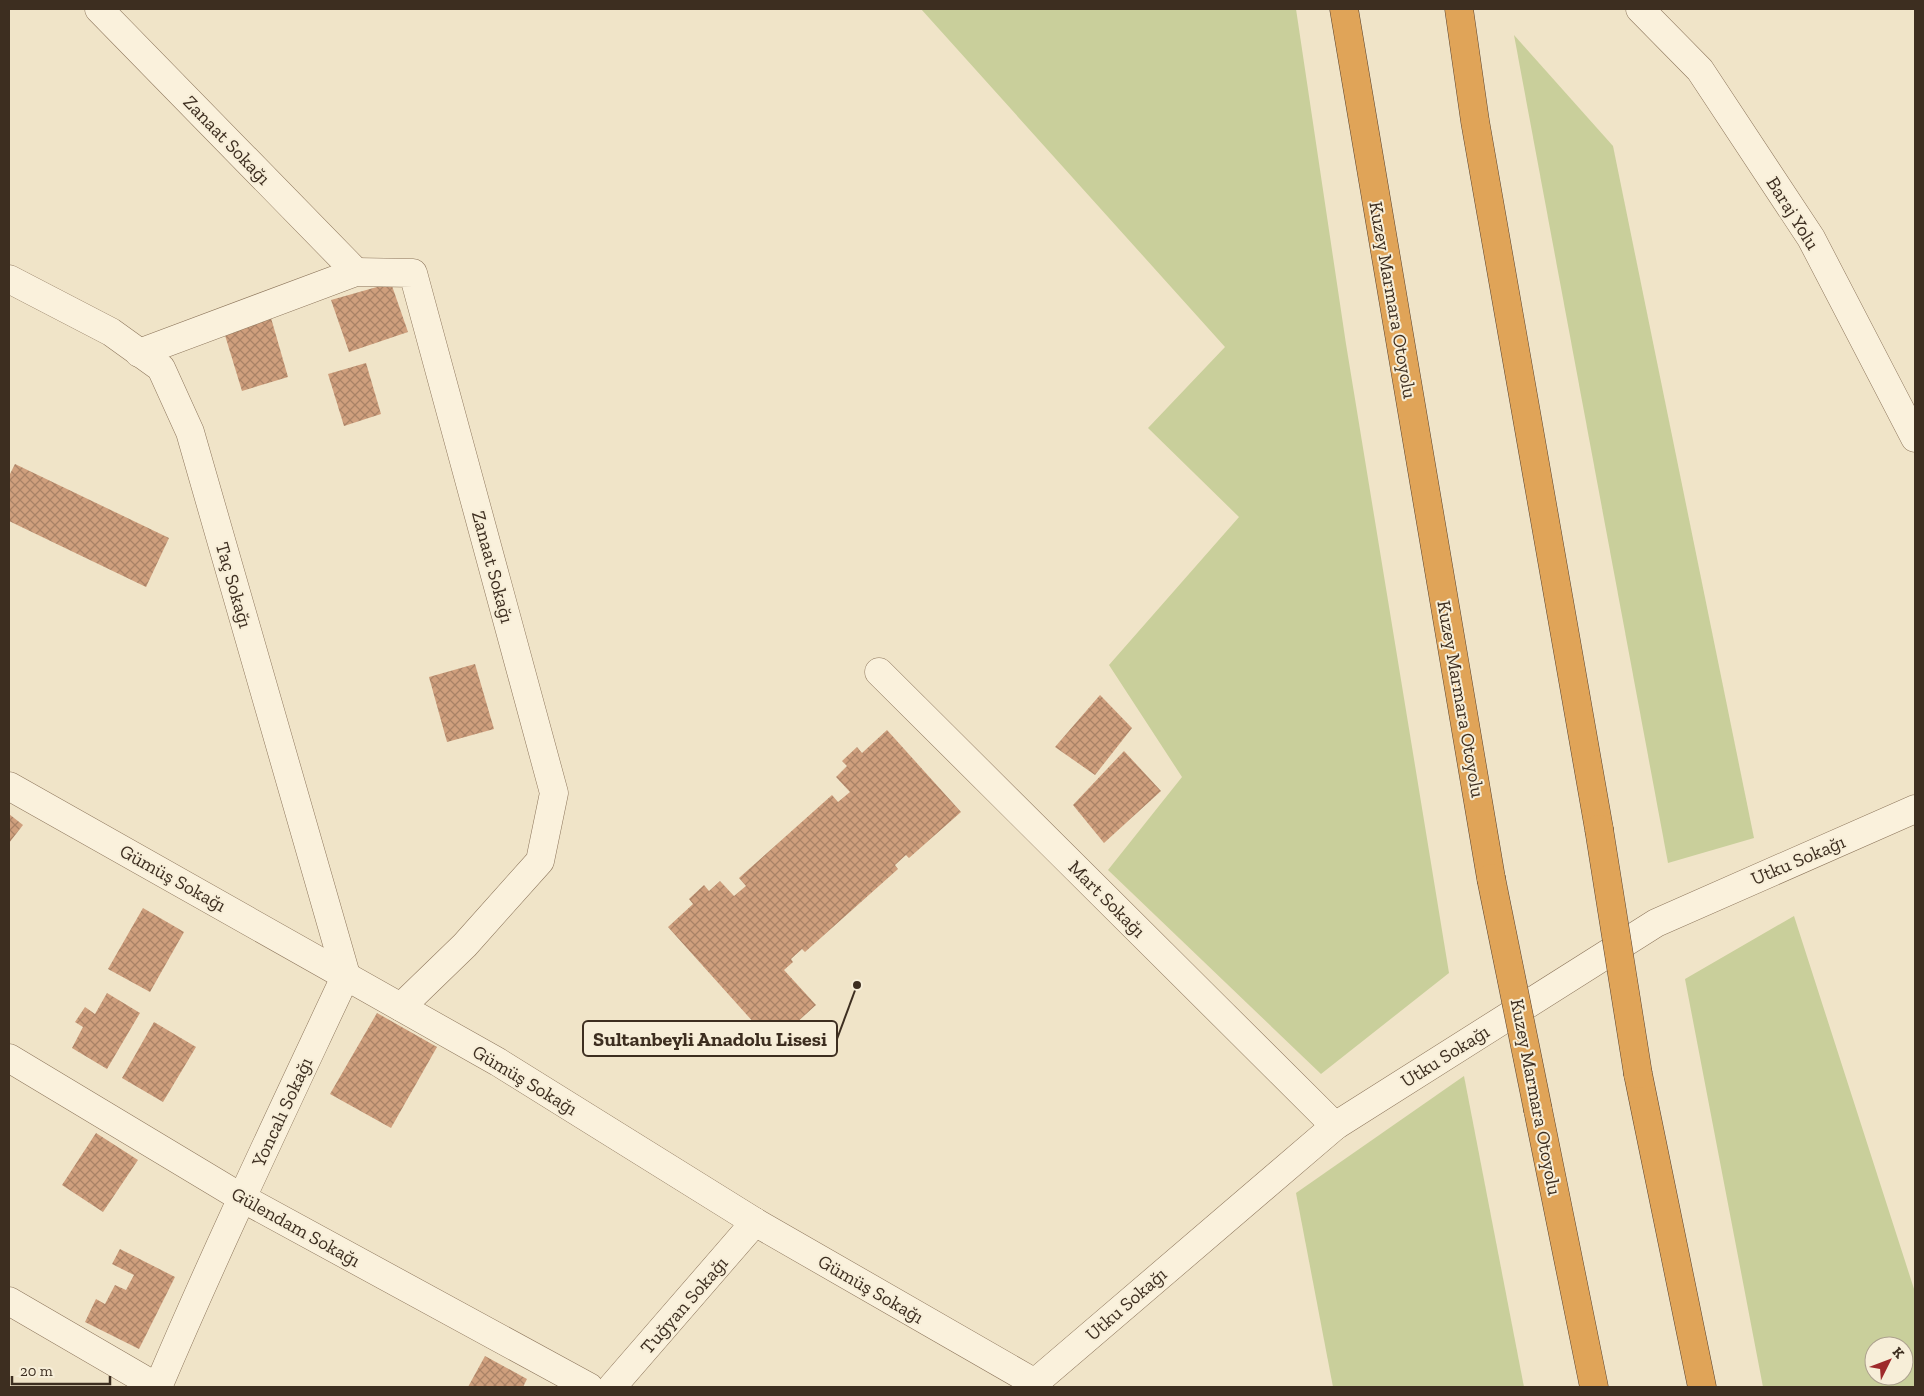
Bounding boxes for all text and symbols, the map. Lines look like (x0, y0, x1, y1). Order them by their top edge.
street label: Zanaat Sokağı (179, 90, 275, 190)
street label: Baraj Yolu (1762, 172, 1825, 254)
street label: Kuzey Marmara Otoyolu (1364, 200, 1422, 401)
street label: Zanaat Sokağı (467, 508, 519, 626)
street label: Taç Sokağı (211, 539, 257, 631)
street label: Kuzey Marmara Otoyolu (1432, 599, 1490, 800)
street label: Utku Sokağı (1747, 830, 1849, 890)
street label: Gümüş Sokağı (116, 839, 230, 917)
street label: Mart Sokağı (1064, 856, 1150, 942)
street label: Kuzey Marmara Otoyolu (1506, 997, 1566, 1198)
street label: Utku Sokağı (1396, 1020, 1494, 1092)
callout: Sultanbeyli Anadolu Lisesi (583, 1021, 837, 1056)
text: Sultanbeyli Anadolu Lisesi (593, 1027, 827, 1051)
street label: Gümüş Sokağı (468, 1040, 582, 1120)
street label: Yoncalı Sokağı (246, 1054, 317, 1171)
street label: Gülendam Sokağı (228, 1182, 364, 1272)
street label: Gümüş Sokağı (814, 1249, 928, 1329)
street label: Tuğyan Sokağı (635, 1252, 733, 1358)
street label: Utku Sokağı (1081, 1263, 1171, 1345)
north arrow (1864, 1336, 1914, 1386)
text: K (1889, 1343, 1908, 1362)
scale bar (12, 1354, 110, 1386)
text: 20 m (20, 1362, 53, 1380)

